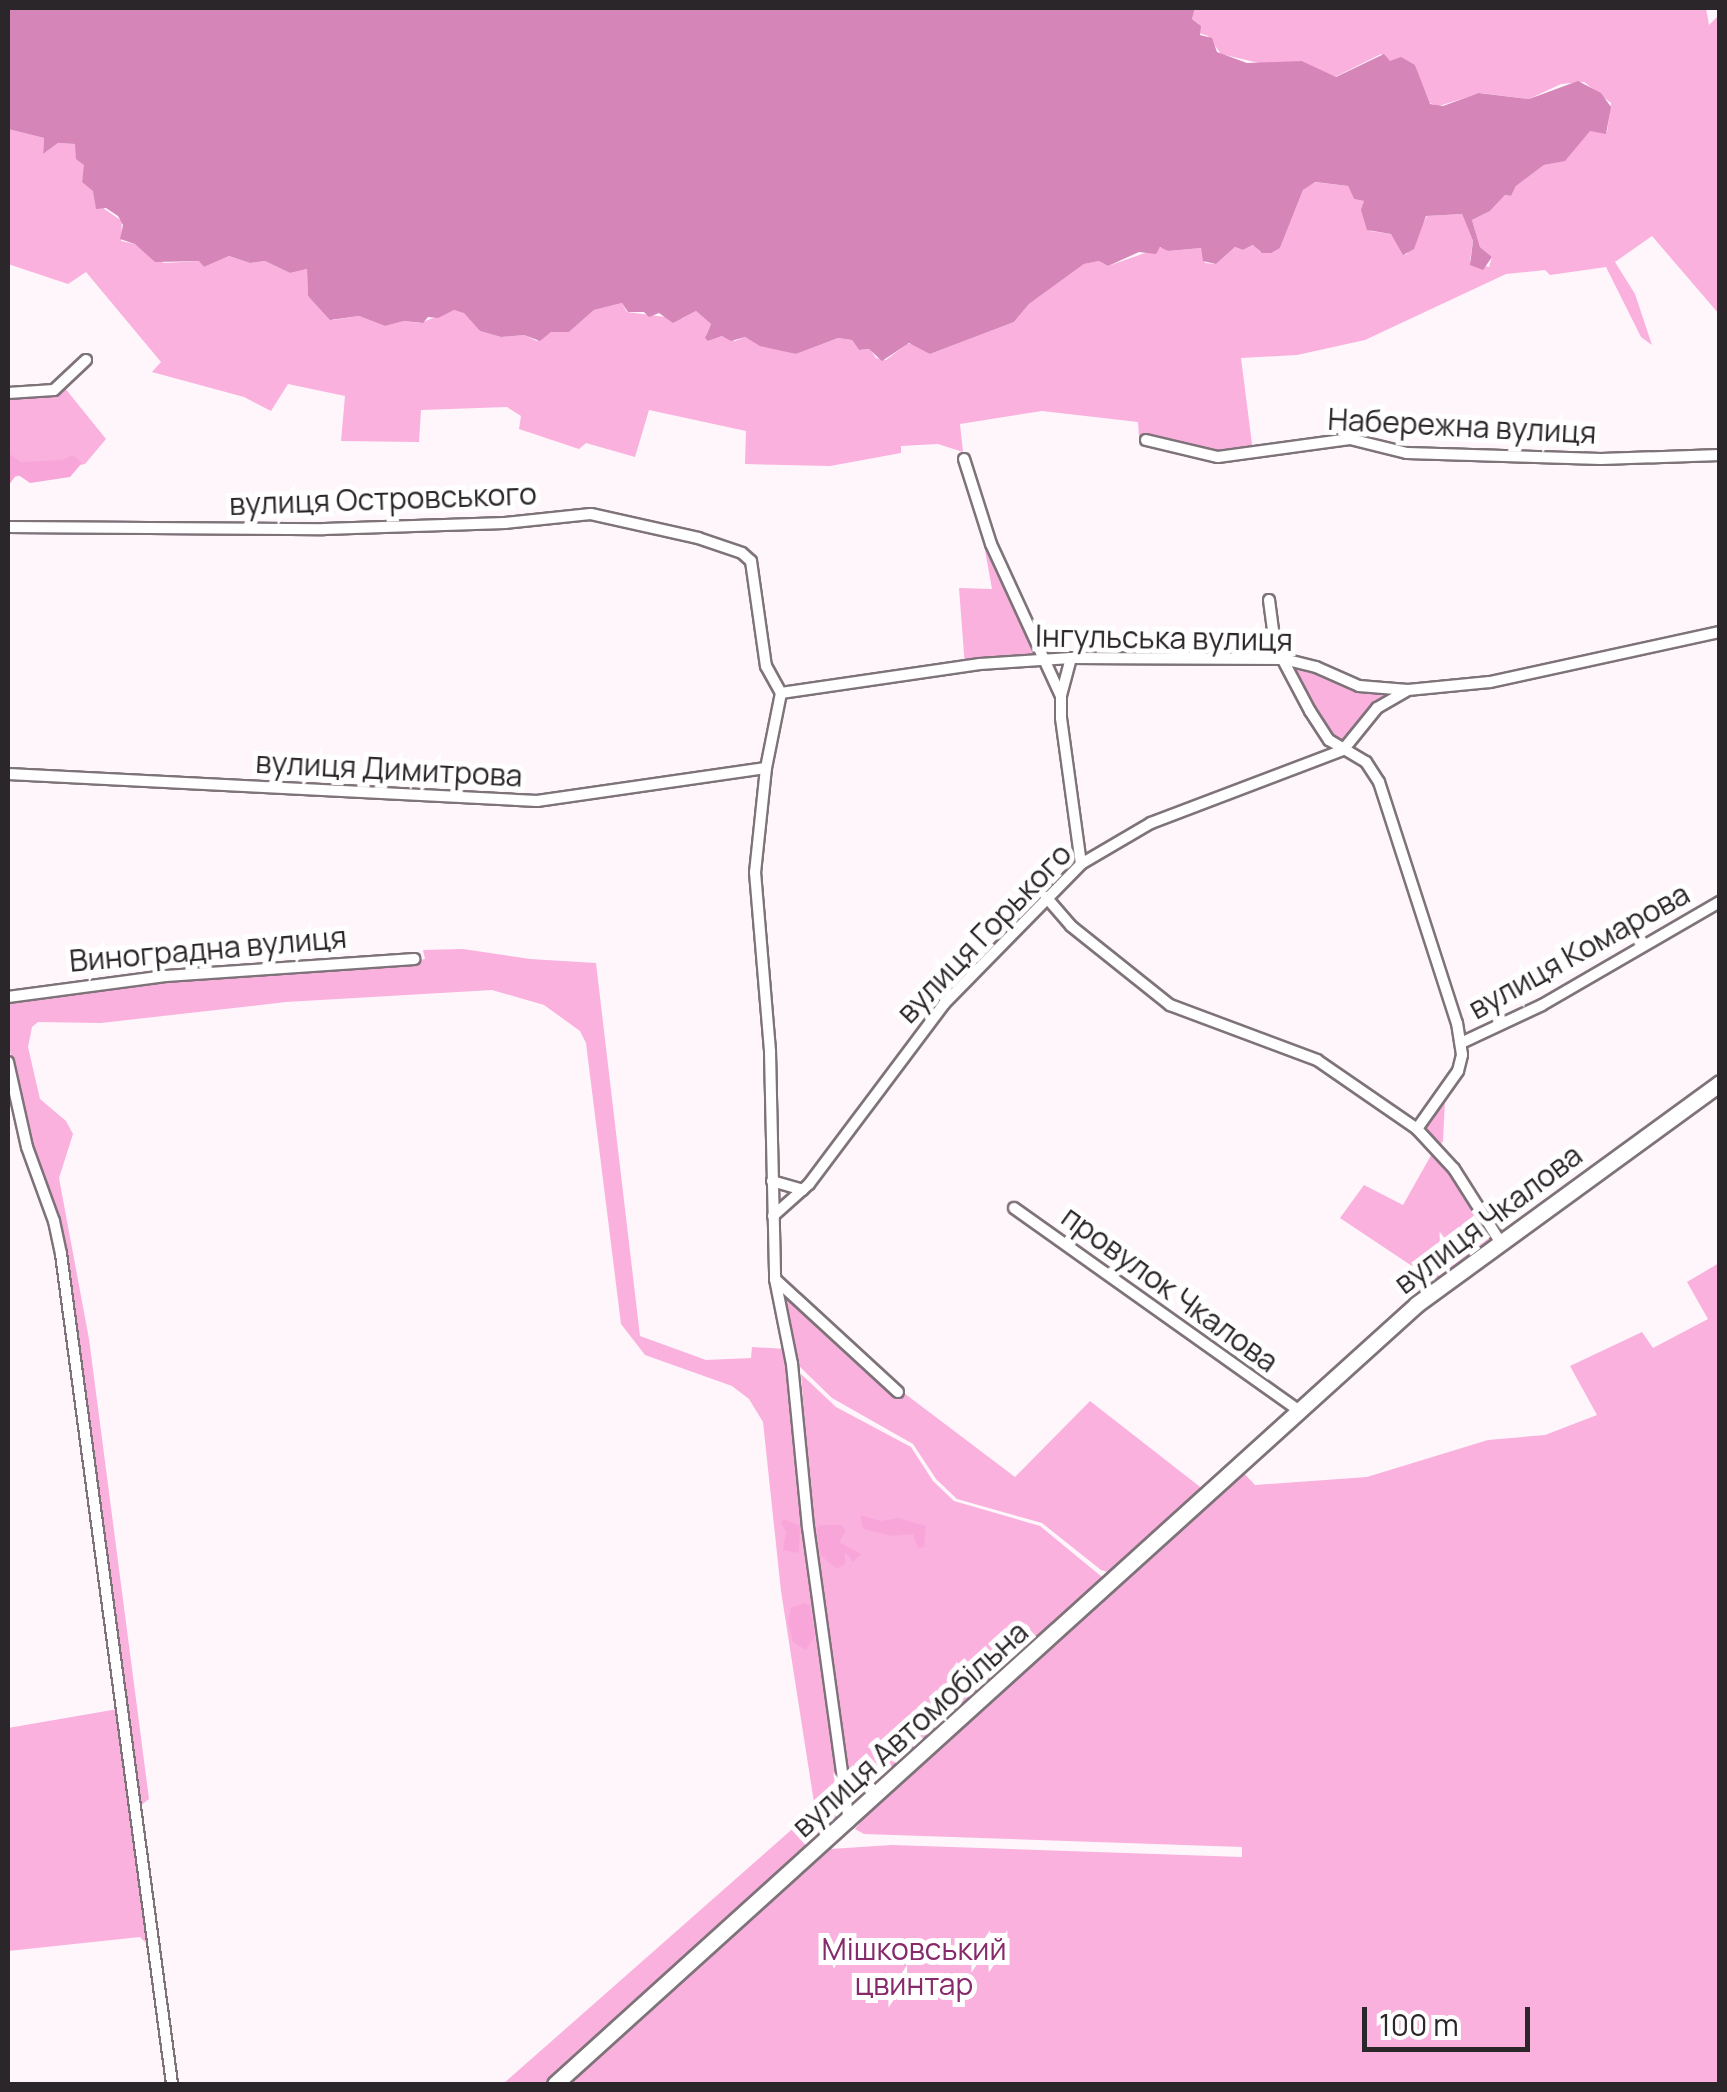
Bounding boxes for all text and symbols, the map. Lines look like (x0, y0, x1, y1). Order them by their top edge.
street label: Набережна вулиця (1327, 401, 1597, 451)
street label: вулиця Островського (229, 476, 537, 522)
street label: Інгульська вулиця (1035, 618, 1293, 658)
street label: вулиця Димитрова (255, 744, 523, 794)
street label: вулиця Горького (889, 836, 1079, 1030)
street label: вулиця Комарова (1462, 875, 1696, 1027)
street label: Виноградна вулиця (68, 919, 348, 979)
street label: вулиця Чкалова (1387, 1137, 1589, 1301)
street label: провулок Чкалова (1055, 1198, 1285, 1380)
street label: вулиця Автомобільна (785, 1614, 1035, 1844)
park label: Мішковський цвинтар (821, 1931, 1007, 2002)
scale bar (1367, 1987, 1534, 2049)
text: 100 m (1379, 2004, 1459, 2045)

